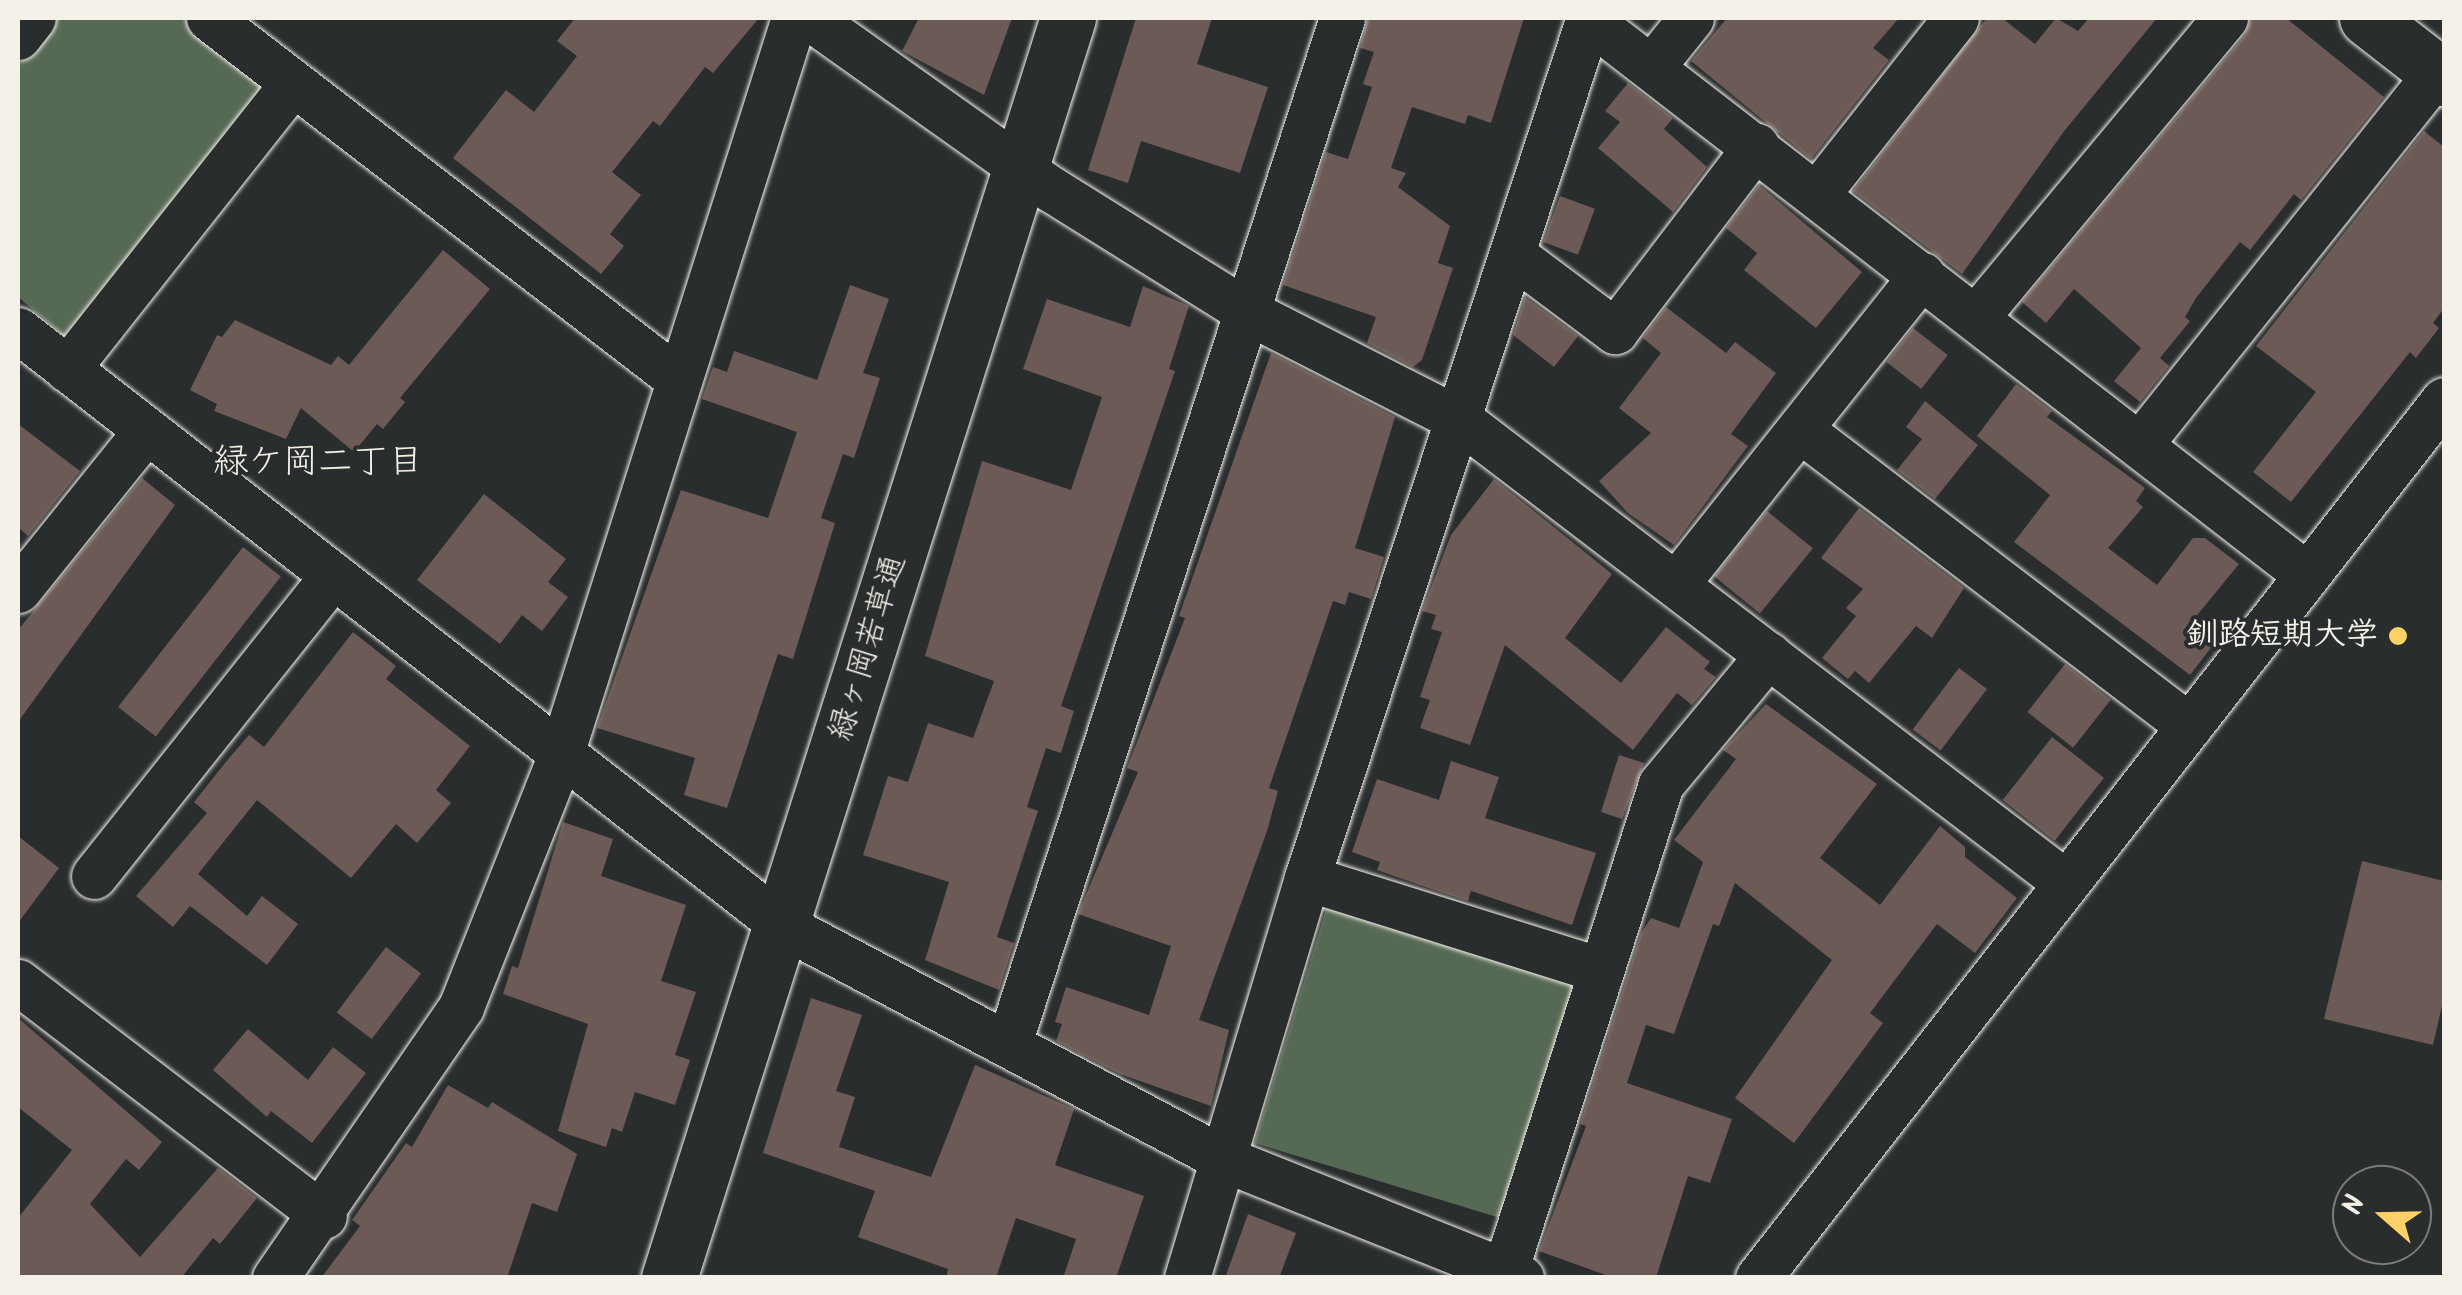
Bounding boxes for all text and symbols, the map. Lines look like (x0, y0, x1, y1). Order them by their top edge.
district label: 緑ケ岡二丁目 (213, 442, 423, 484)
street label: 緑ヶ岡若草通 (823, 551, 915, 745)
place label: 釧路短期大学 (2186, 617, 2378, 655)
marker: 釧路短期大学 (2387, 625, 2409, 647)
north arrow (2332, 1165, 2432, 1265)
text: N (2331, 1189, 2379, 1221)

